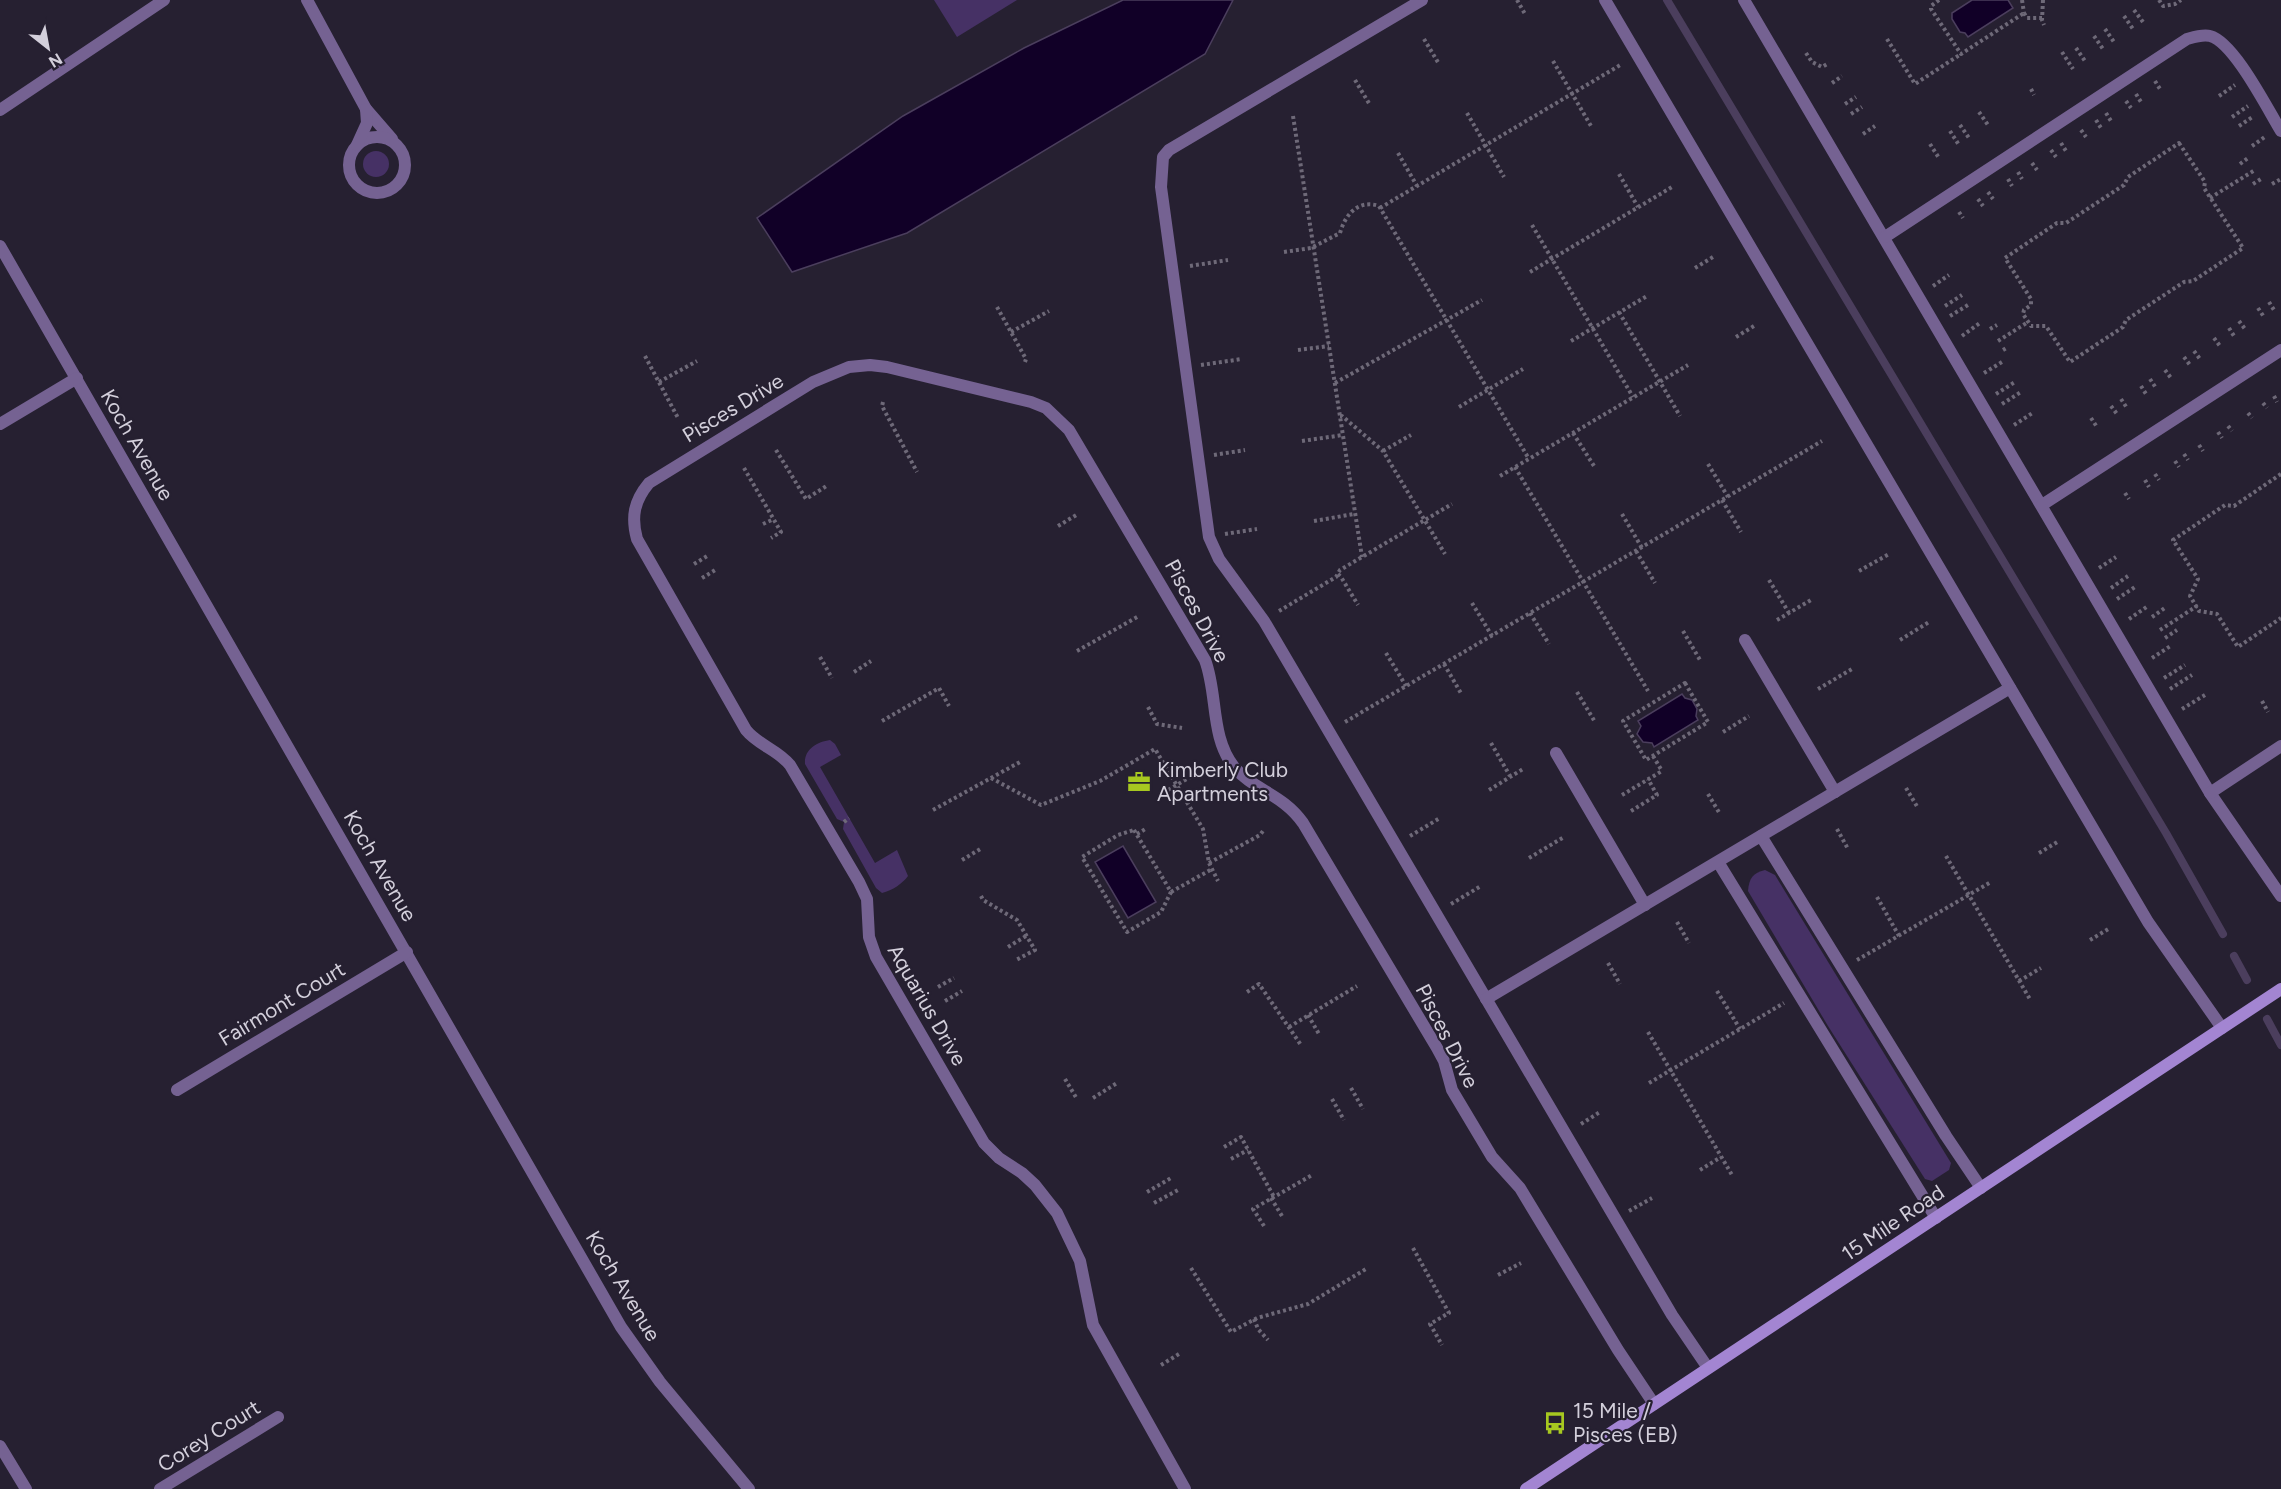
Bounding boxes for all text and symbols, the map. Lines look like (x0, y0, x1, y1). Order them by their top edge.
north arrow (18, 18, 78, 78)
text: N (45, 49, 66, 72)
street label: Pisces Drive (678, 368, 788, 447)
street label: Koch Avenue (96, 385, 179, 505)
street label: Pisces Drive (1160, 555, 1235, 667)
place label: Kimberly Club Apartments (1157, 757, 1288, 806)
office icon: Kimberly Club Apartments (1126, 769, 1152, 795)
street label: Koch Avenue (339, 806, 422, 926)
street label: Aquarius Drive (883, 940, 972, 1070)
street label: Fairmont Court (214, 956, 349, 1051)
street label: Pisces Drive (1411, 980, 1484, 1092)
street label: 15 Mile Road (1837, 1179, 1949, 1266)
street label: Koch Avenue (581, 1226, 666, 1345)
street label: Corey Court (153, 1394, 265, 1477)
place label: 15 Mile / Pisces (EB) (1573, 1398, 1678, 1447)
bus stop icon: 15 Mile / Pisces (EB) (1542, 1410, 1568, 1436)

